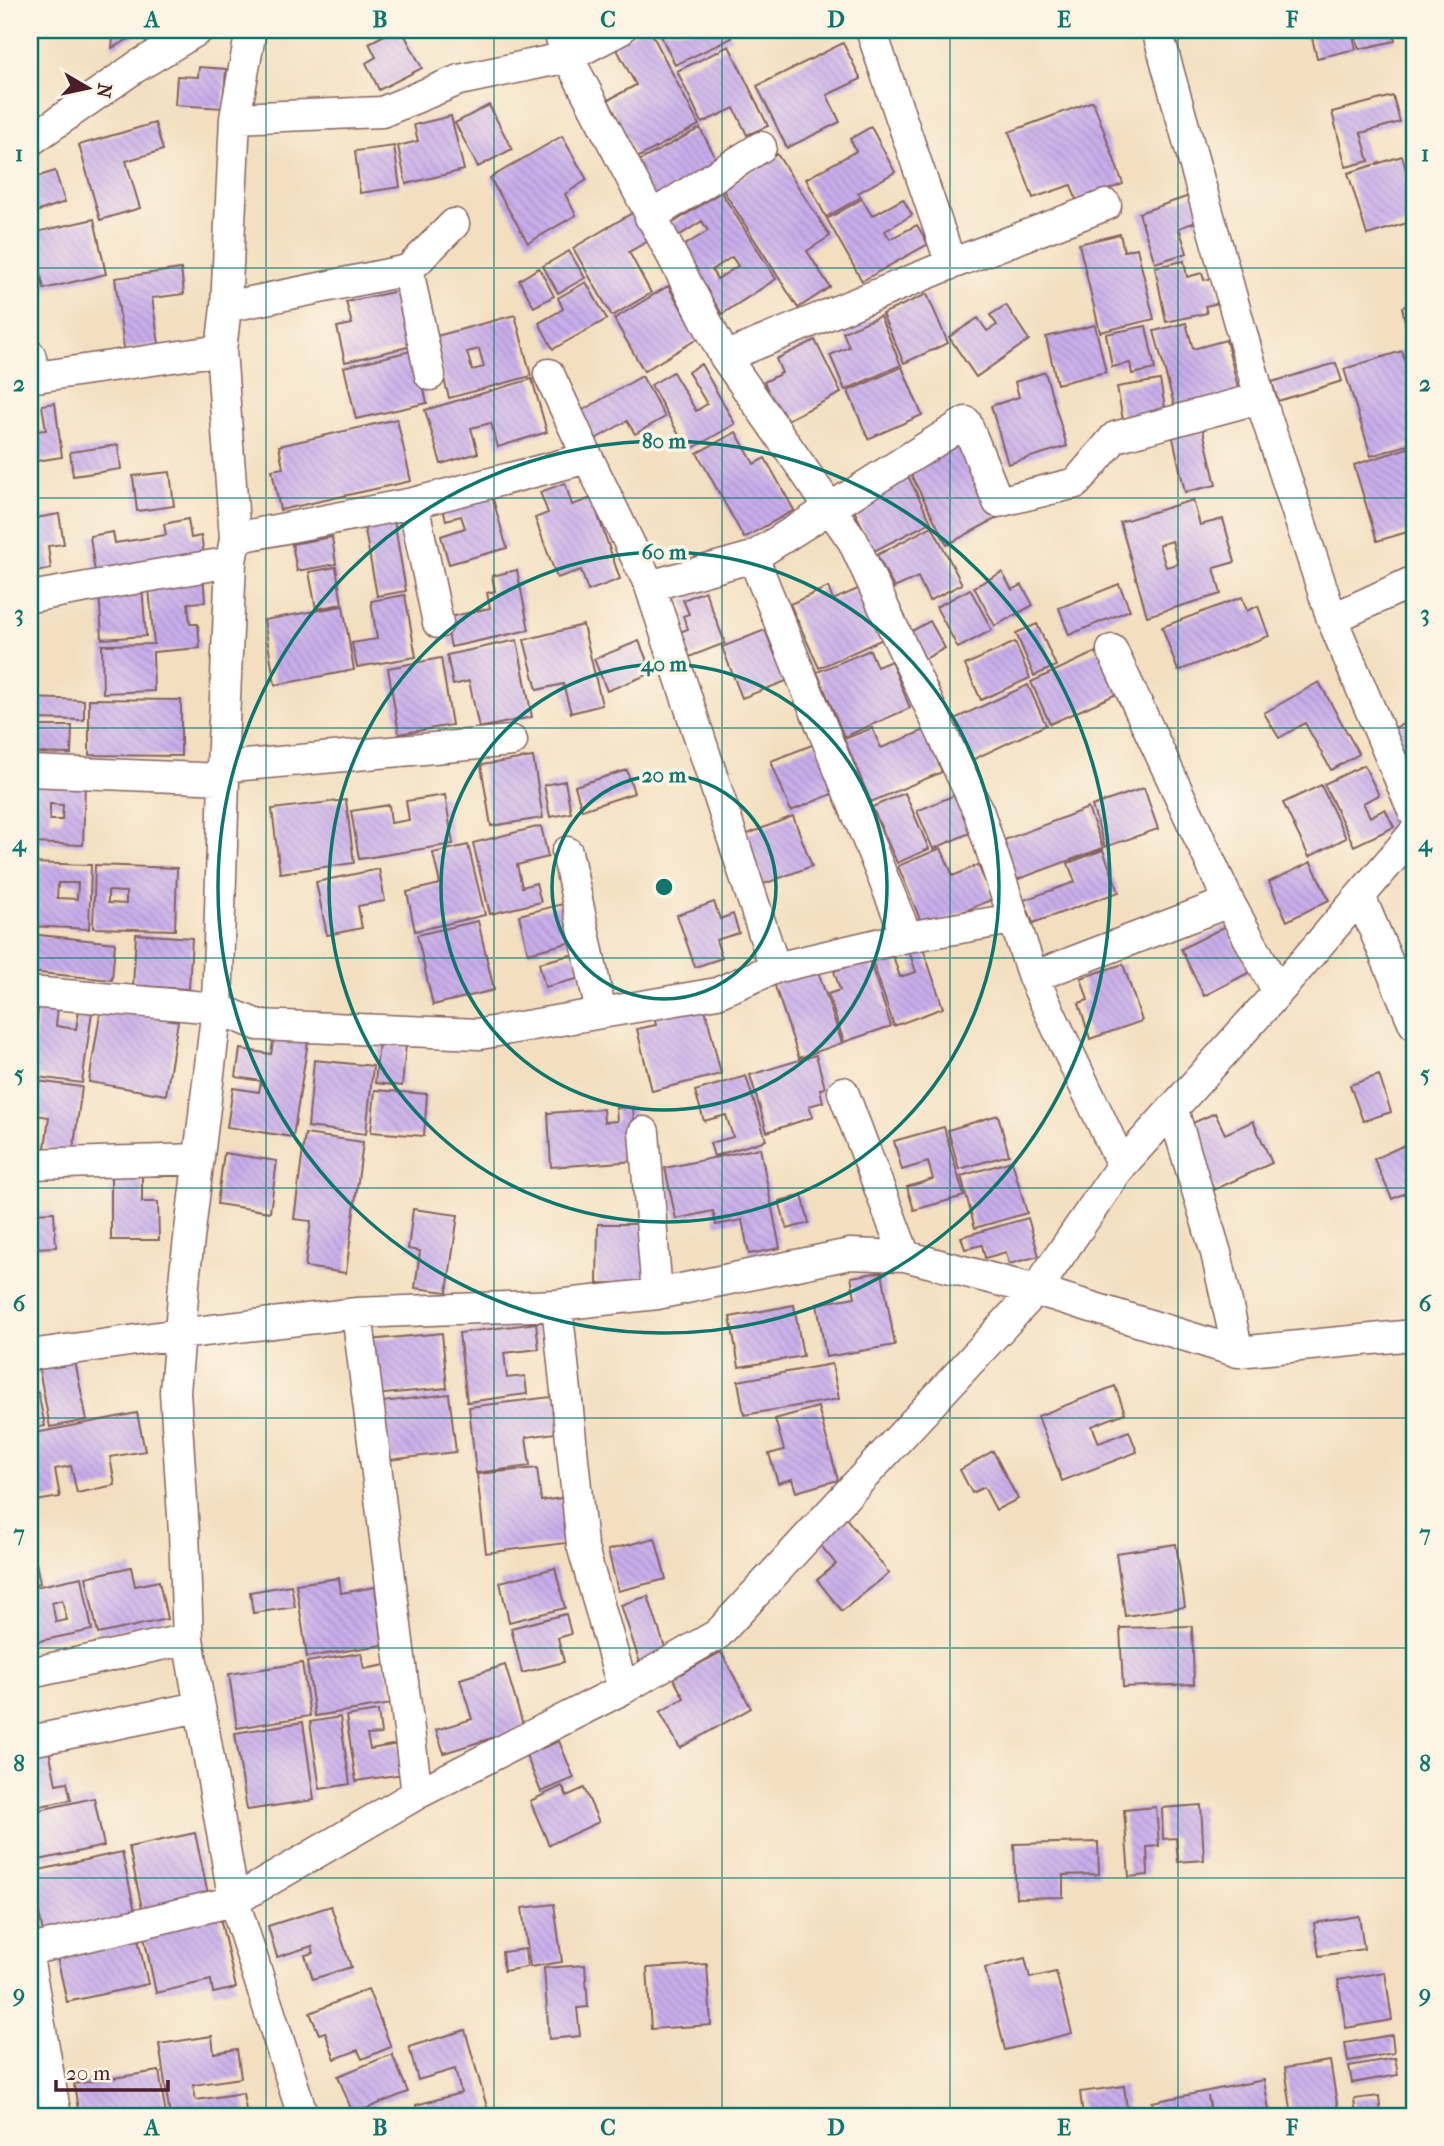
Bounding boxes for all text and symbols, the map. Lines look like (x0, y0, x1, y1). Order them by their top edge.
text: A (143, 6, 161, 33)
text: B (373, 6, 388, 33)
text: C (600, 6, 616, 33)
text: D (827, 6, 845, 33)
text: E (1057, 6, 1071, 33)
text: F (1285, 6, 1299, 33)
north arrow (52, 52, 122, 122)
text: N (92, 82, 116, 100)
text: 1 (15, 140, 23, 167)
text: 1 (1421, 140, 1429, 167)
text: 2 (13, 370, 25, 397)
text: 2 (1419, 370, 1431, 397)
text: 80 m (642, 429, 687, 453)
text: 60 m (642, 540, 687, 564)
text: 3 (14, 600, 24, 627)
text: 3 (1420, 600, 1430, 627)
text: 40 m (640, 652, 688, 677)
text: 20 m (642, 763, 687, 787)
text: 4 (11, 830, 27, 857)
text: 4 (1417, 830, 1433, 857)
centre of rings (652, 875, 676, 899)
text: 5 (14, 1060, 24, 1087)
text: 5 (1420, 1060, 1430, 1087)
text: 6 (13, 1290, 26, 1317)
text: 6 (1419, 1290, 1432, 1317)
text: 7 (12, 1520, 25, 1547)
text: 7 (1418, 1520, 1431, 1547)
text: 8 (13, 1750, 25, 1777)
text: 8 (1419, 1750, 1431, 1777)
text: 9 (12, 1980, 25, 2007)
text: 9 (1418, 1980, 1431, 2007)
scale bar (56, 2048, 168, 2092)
text: 20 m (66, 2061, 111, 2085)
text: A (143, 2114, 161, 2141)
text: B (373, 2114, 388, 2141)
text: C (600, 2114, 616, 2141)
text: D (827, 2114, 845, 2141)
text: E (1057, 2114, 1071, 2141)
text: F (1285, 2114, 1299, 2141)

